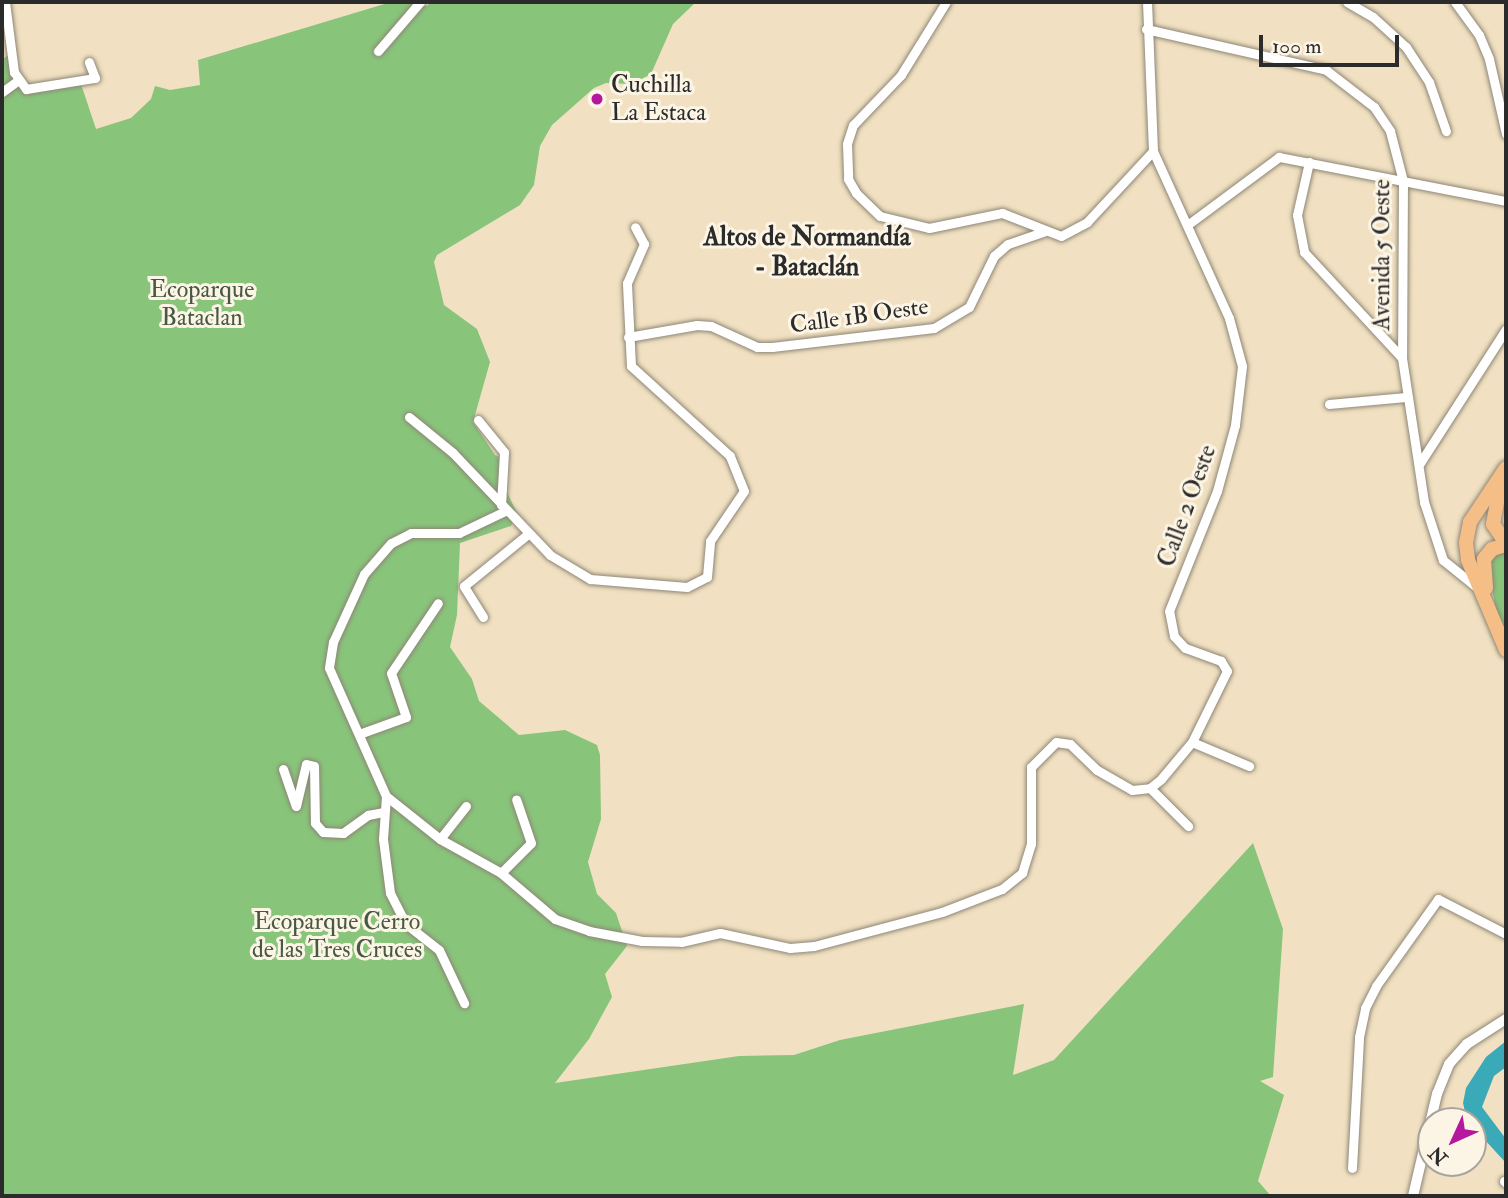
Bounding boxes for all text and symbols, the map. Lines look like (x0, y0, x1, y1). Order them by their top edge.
scale bar (1263, 21, 1403, 65)
text: 100 m (1272, 33, 1322, 60)
place label: Cuchilla La Estaca (611, 71, 706, 127)
marker: Cuchilla La Estaca (589, 91, 605, 107)
street label: Avenida 5 Oeste (1368, 179, 1396, 331)
district label: Altos de Normandía - Bataclán (704, 222, 910, 284)
park label: Ecoparque Bataclan (150, 276, 254, 332)
street label: Calle 1B Oeste (788, 292, 930, 340)
street label: Calle 2 Oeste (1152, 441, 1222, 571)
park label: Ecoparque Cerro de las Tres Cruces (252, 908, 422, 964)
north arrow (1417, 1107, 1487, 1177)
text: N (1424, 1141, 1453, 1170)

